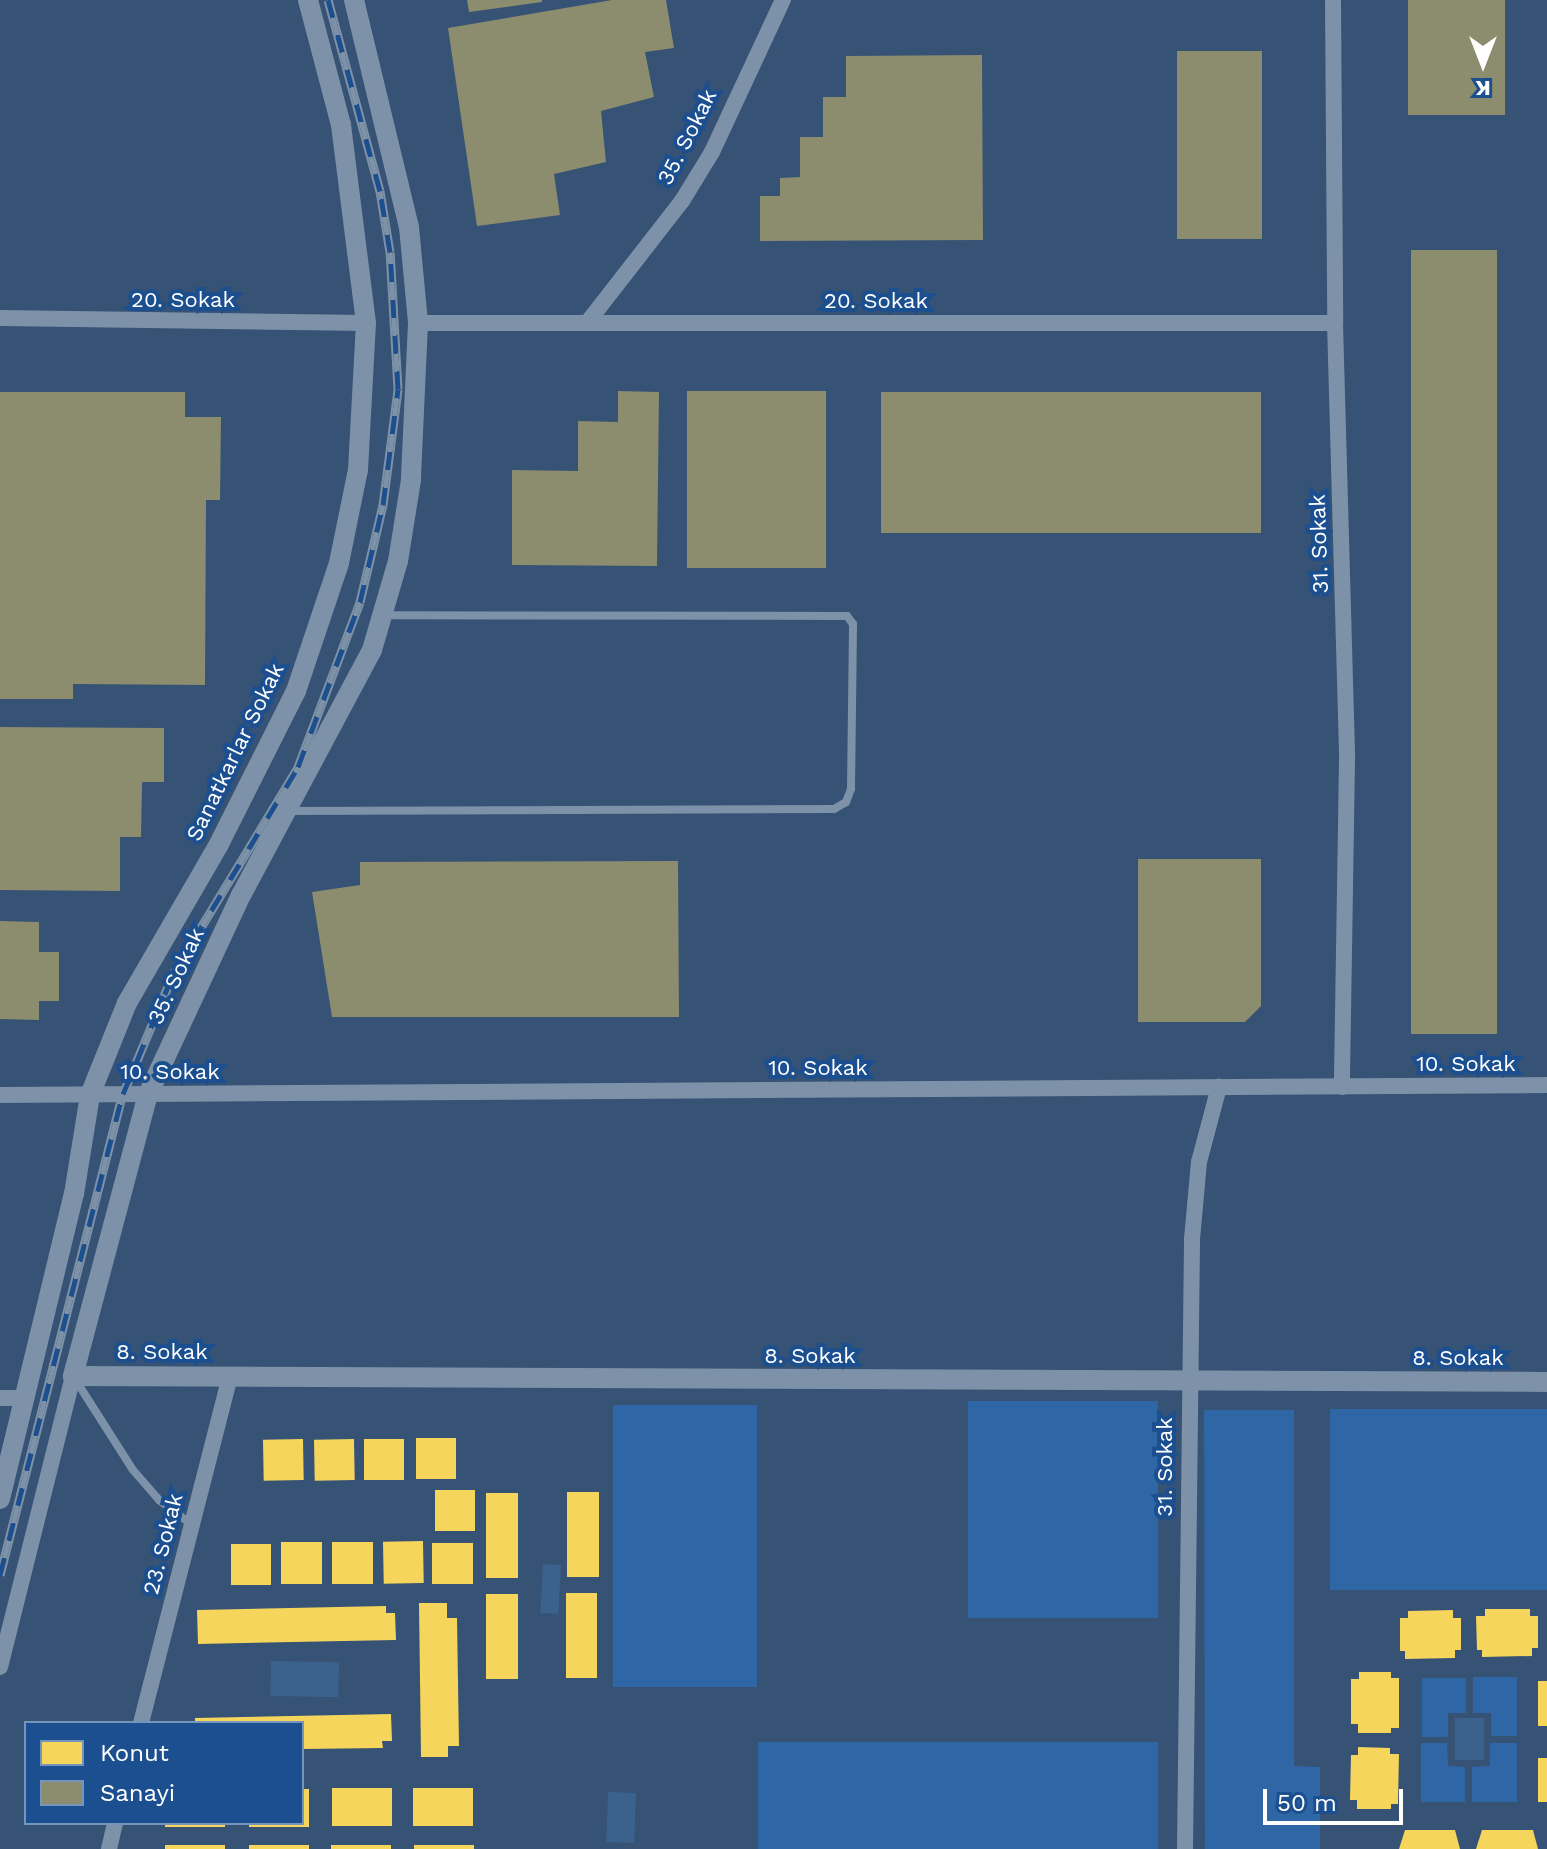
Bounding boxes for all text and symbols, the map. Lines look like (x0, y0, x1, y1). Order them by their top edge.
north arrow (1443, 24, 1523, 104)
text: K (1475, 76, 1491, 101)
street label: 35. Sokak (652, 85, 722, 189)
street label: 20. Sokak (131, 287, 235, 313)
street label: 20. Sokak (824, 288, 928, 314)
street label: 31. Sokak (1304, 494, 1334, 594)
street label: Sanatkarlar Sokak (180, 659, 290, 845)
street label: 35. Sokak (142, 924, 210, 1028)
street label: 10. Sokak (1416, 1051, 1516, 1077)
street label: 10. Sokak (768, 1055, 868, 1081)
street label: 10. Sokak (120, 1059, 220, 1085)
street label: 8. Sokak (116, 1339, 208, 1365)
street label: 8. Sokak (764, 1343, 856, 1369)
street label: 8. Sokak (1412, 1345, 1504, 1371)
street label: 31. Sokak (1152, 1417, 1178, 1517)
street label: 23. Sokak (138, 1491, 188, 1597)
legend (24, 1721, 304, 1825)
text: Konut (100, 1739, 169, 1767)
scale bar (1267, 1773, 1407, 1823)
text: Sanayi (100, 1779, 175, 1807)
text: 50 m (1277, 1789, 1337, 1817)

